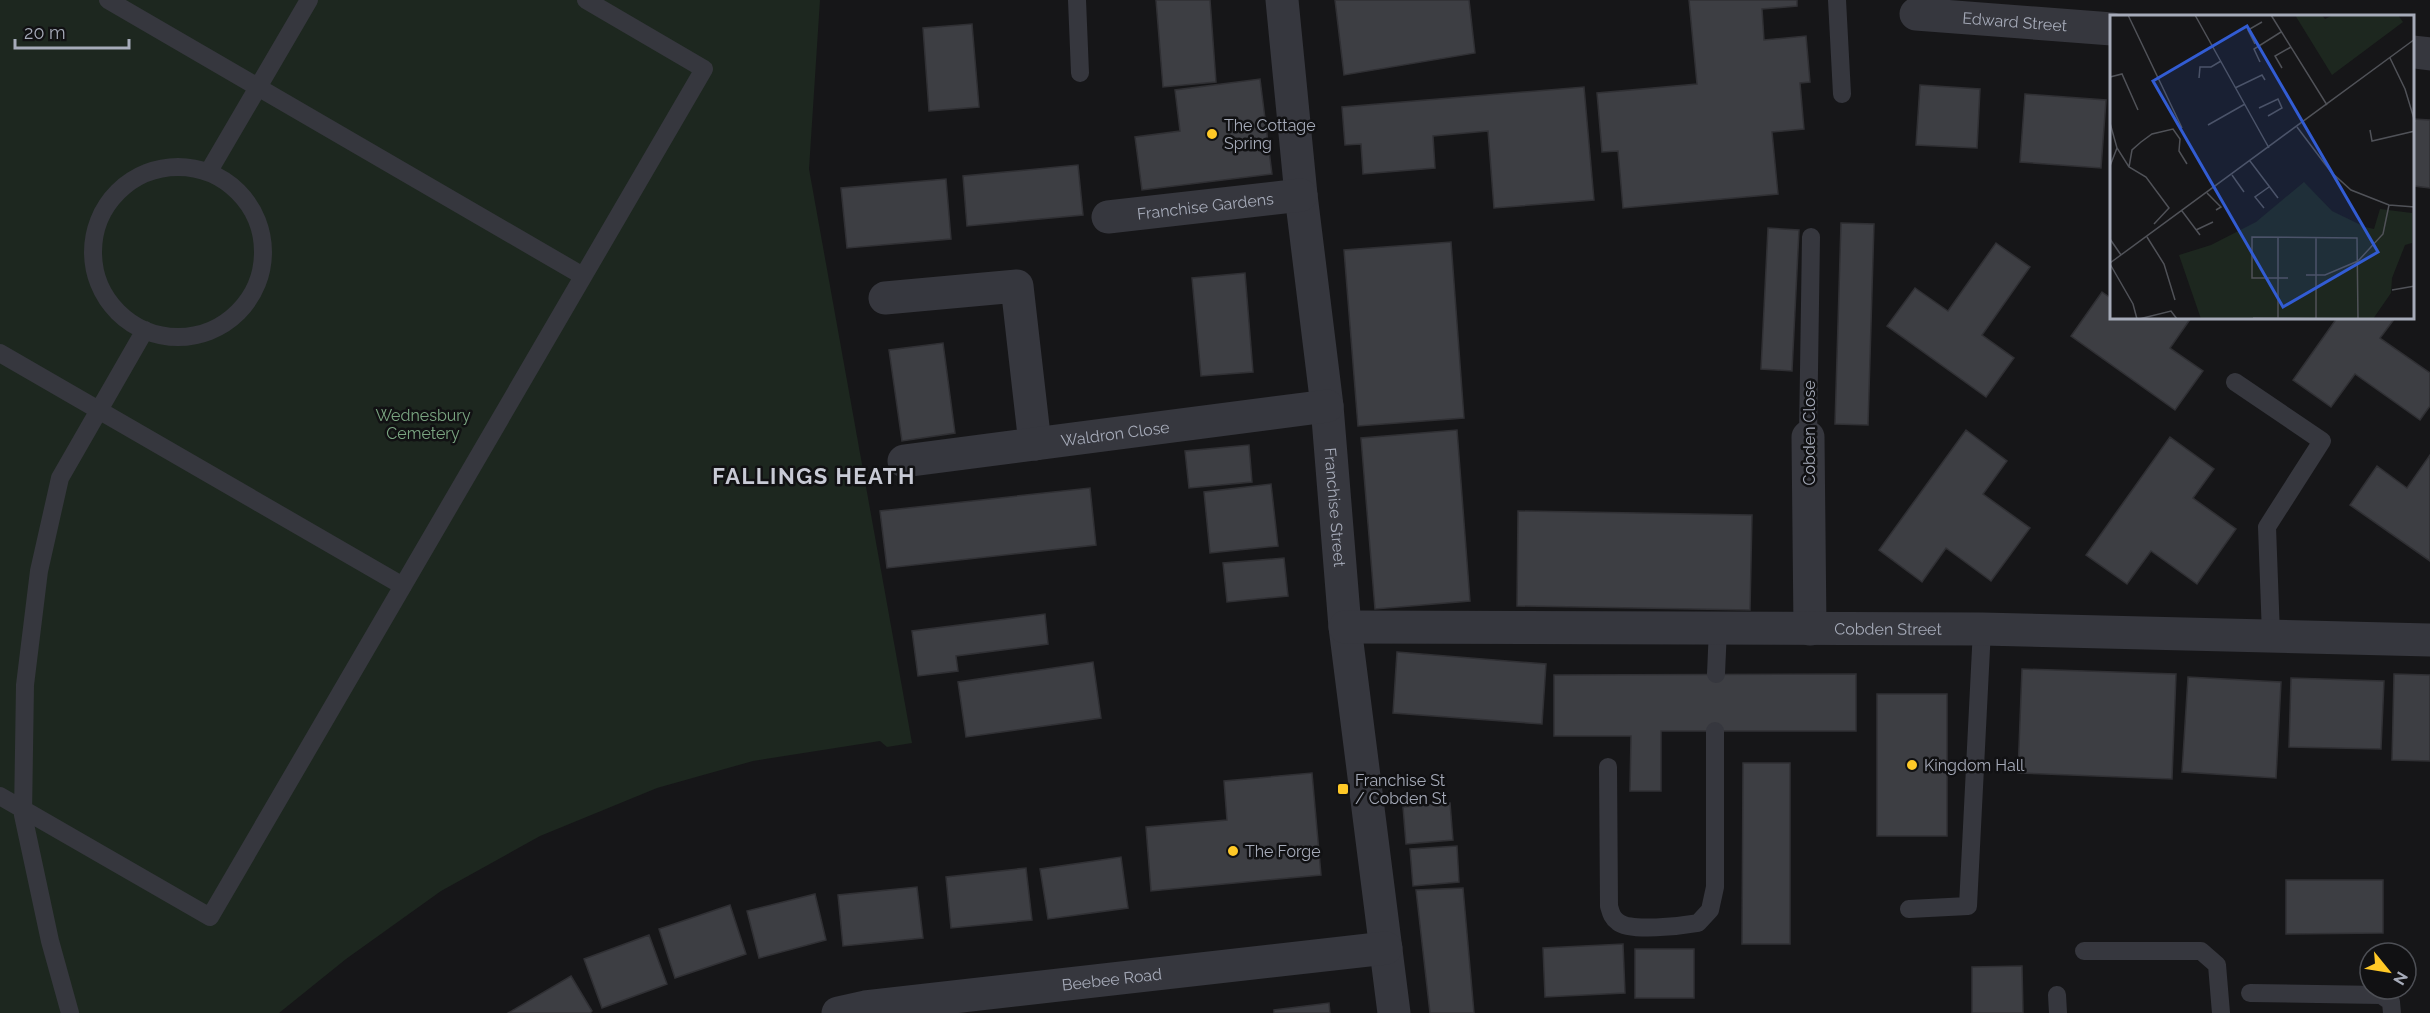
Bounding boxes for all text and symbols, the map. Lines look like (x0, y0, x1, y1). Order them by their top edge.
street label: Edward Street (1962, 9, 2068, 36)
scale bar (15, 12, 129, 50)
inset map (2110, 15, 2415, 320)
text: 20 m (24, 22, 66, 43)
place label: The Cottage Spring (1224, 116, 1316, 153)
marker: The Cottage Spring (1205, 127, 1219, 141)
street label: Franchise Gardens (1136, 189, 1275, 224)
street label: Cobden Close (1800, 380, 1819, 486)
park label: Wednesbury Cemetery (375, 406, 471, 443)
street label: Waldron Close (1060, 418, 1171, 450)
street label: Franchise Street (1320, 447, 1349, 568)
district label: FALLINGS HEATH (712, 463, 916, 489)
street label: Cobden Street (1834, 620, 1942, 639)
place label: Kingdom Hall (1924, 756, 2025, 775)
marker: Kingdom Hall (1905, 758, 1919, 772)
place label: Franchise St / Cobden St (1355, 771, 1447, 808)
marker: Franchise St / Cobden St (1336, 782, 1350, 796)
place label: The Forge (1245, 842, 1321, 861)
marker: The Forge (1226, 844, 1240, 858)
north arrow (2358, 941, 2418, 1001)
street label: Beebee Road (1061, 964, 1163, 995)
text: N (2389, 968, 2412, 988)

